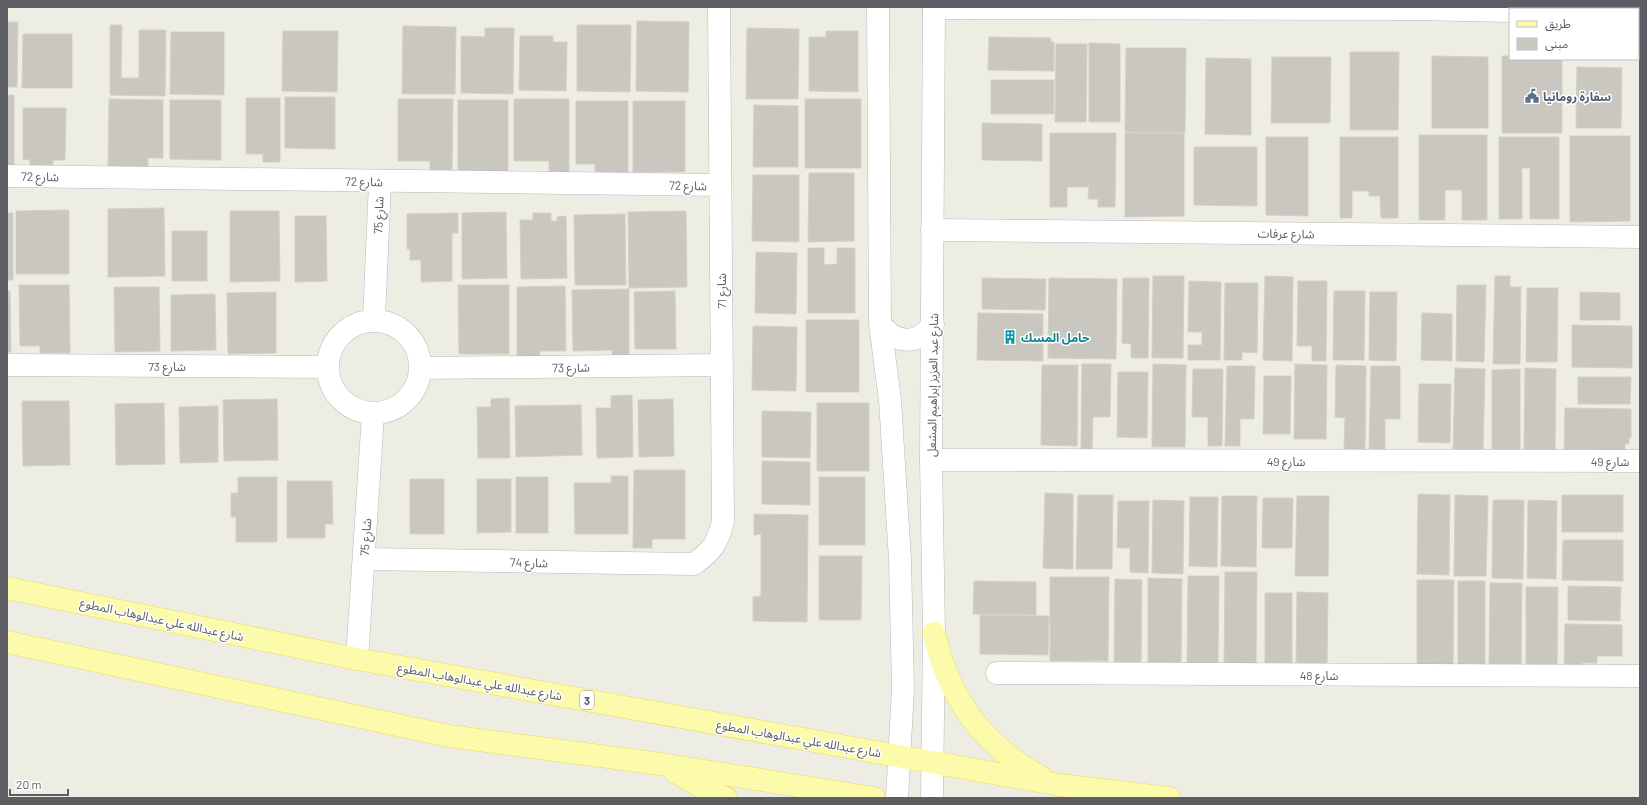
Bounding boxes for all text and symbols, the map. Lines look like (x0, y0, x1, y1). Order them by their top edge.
legend (1509, 8, 1639, 60)
text: طريق (1545, 16, 1571, 32)
text: مبنى (1545, 36, 1568, 51)
public building icon: سفارة رومانيا (1524, 88, 1540, 104)
place label: سفارة رومانيا (1543, 89, 1611, 104)
street label: شارع 72 (21, 169, 59, 186)
street label: شارع 72 (345, 174, 383, 191)
street label: شارع 72 (669, 178, 707, 195)
street label: شارع 75 (370, 196, 389, 234)
street label: شارع عرفات (1257, 226, 1315, 243)
street label: شارع 71 (714, 273, 731, 309)
street label: شارع عبد العزيز إبراهيم المشعل (924, 313, 943, 457)
building icon: حامل المسك (1002, 329, 1018, 345)
place label: حامل المسك (1021, 330, 1090, 345)
street label: شارع 73 (148, 359, 186, 376)
street label: شارع 73 (552, 360, 590, 377)
street label: شارع 49 (1267, 454, 1305, 471)
street label: شارع 49 (1591, 454, 1629, 471)
street label: شارع 75 (357, 518, 376, 556)
street label: شارع 74 (510, 555, 548, 572)
street label: شارع عبدالله علي عبدالوهاب المطوع (78, 595, 245, 647)
street label: شارع عبدالله علي عبدالوهاب المطوع (396, 660, 563, 706)
street label: شارع 48 (1300, 668, 1338, 685)
road number: 3 (580, 691, 594, 709)
street label: شارع عبدالله علي عبدالوهاب المطوع (715, 717, 882, 763)
scale bar (10, 771, 68, 797)
text: 20 m (16, 777, 42, 791)

